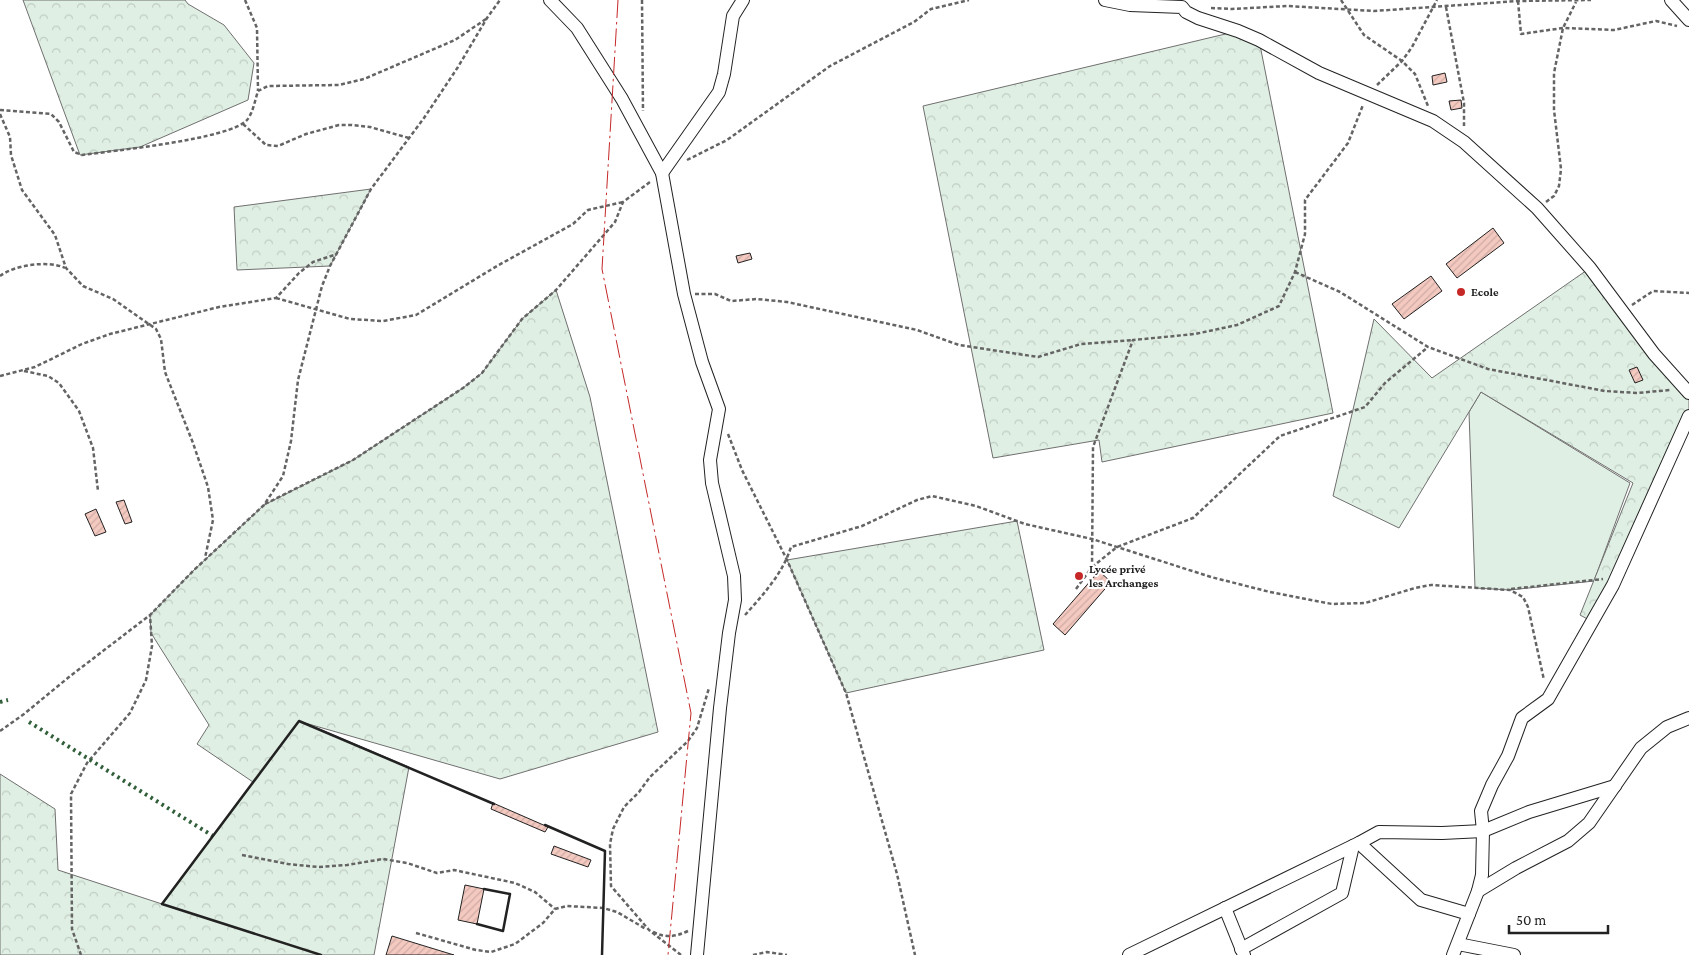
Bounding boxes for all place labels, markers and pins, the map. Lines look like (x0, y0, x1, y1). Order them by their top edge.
place label: Ecole (1471, 285, 1499, 299)
marker: Ecole (1455, 286, 1467, 298)
place label: Lycée privé les Archanges (1089, 562, 1158, 590)
marker: Lycée privé les Archanges (1073, 570, 1085, 582)

